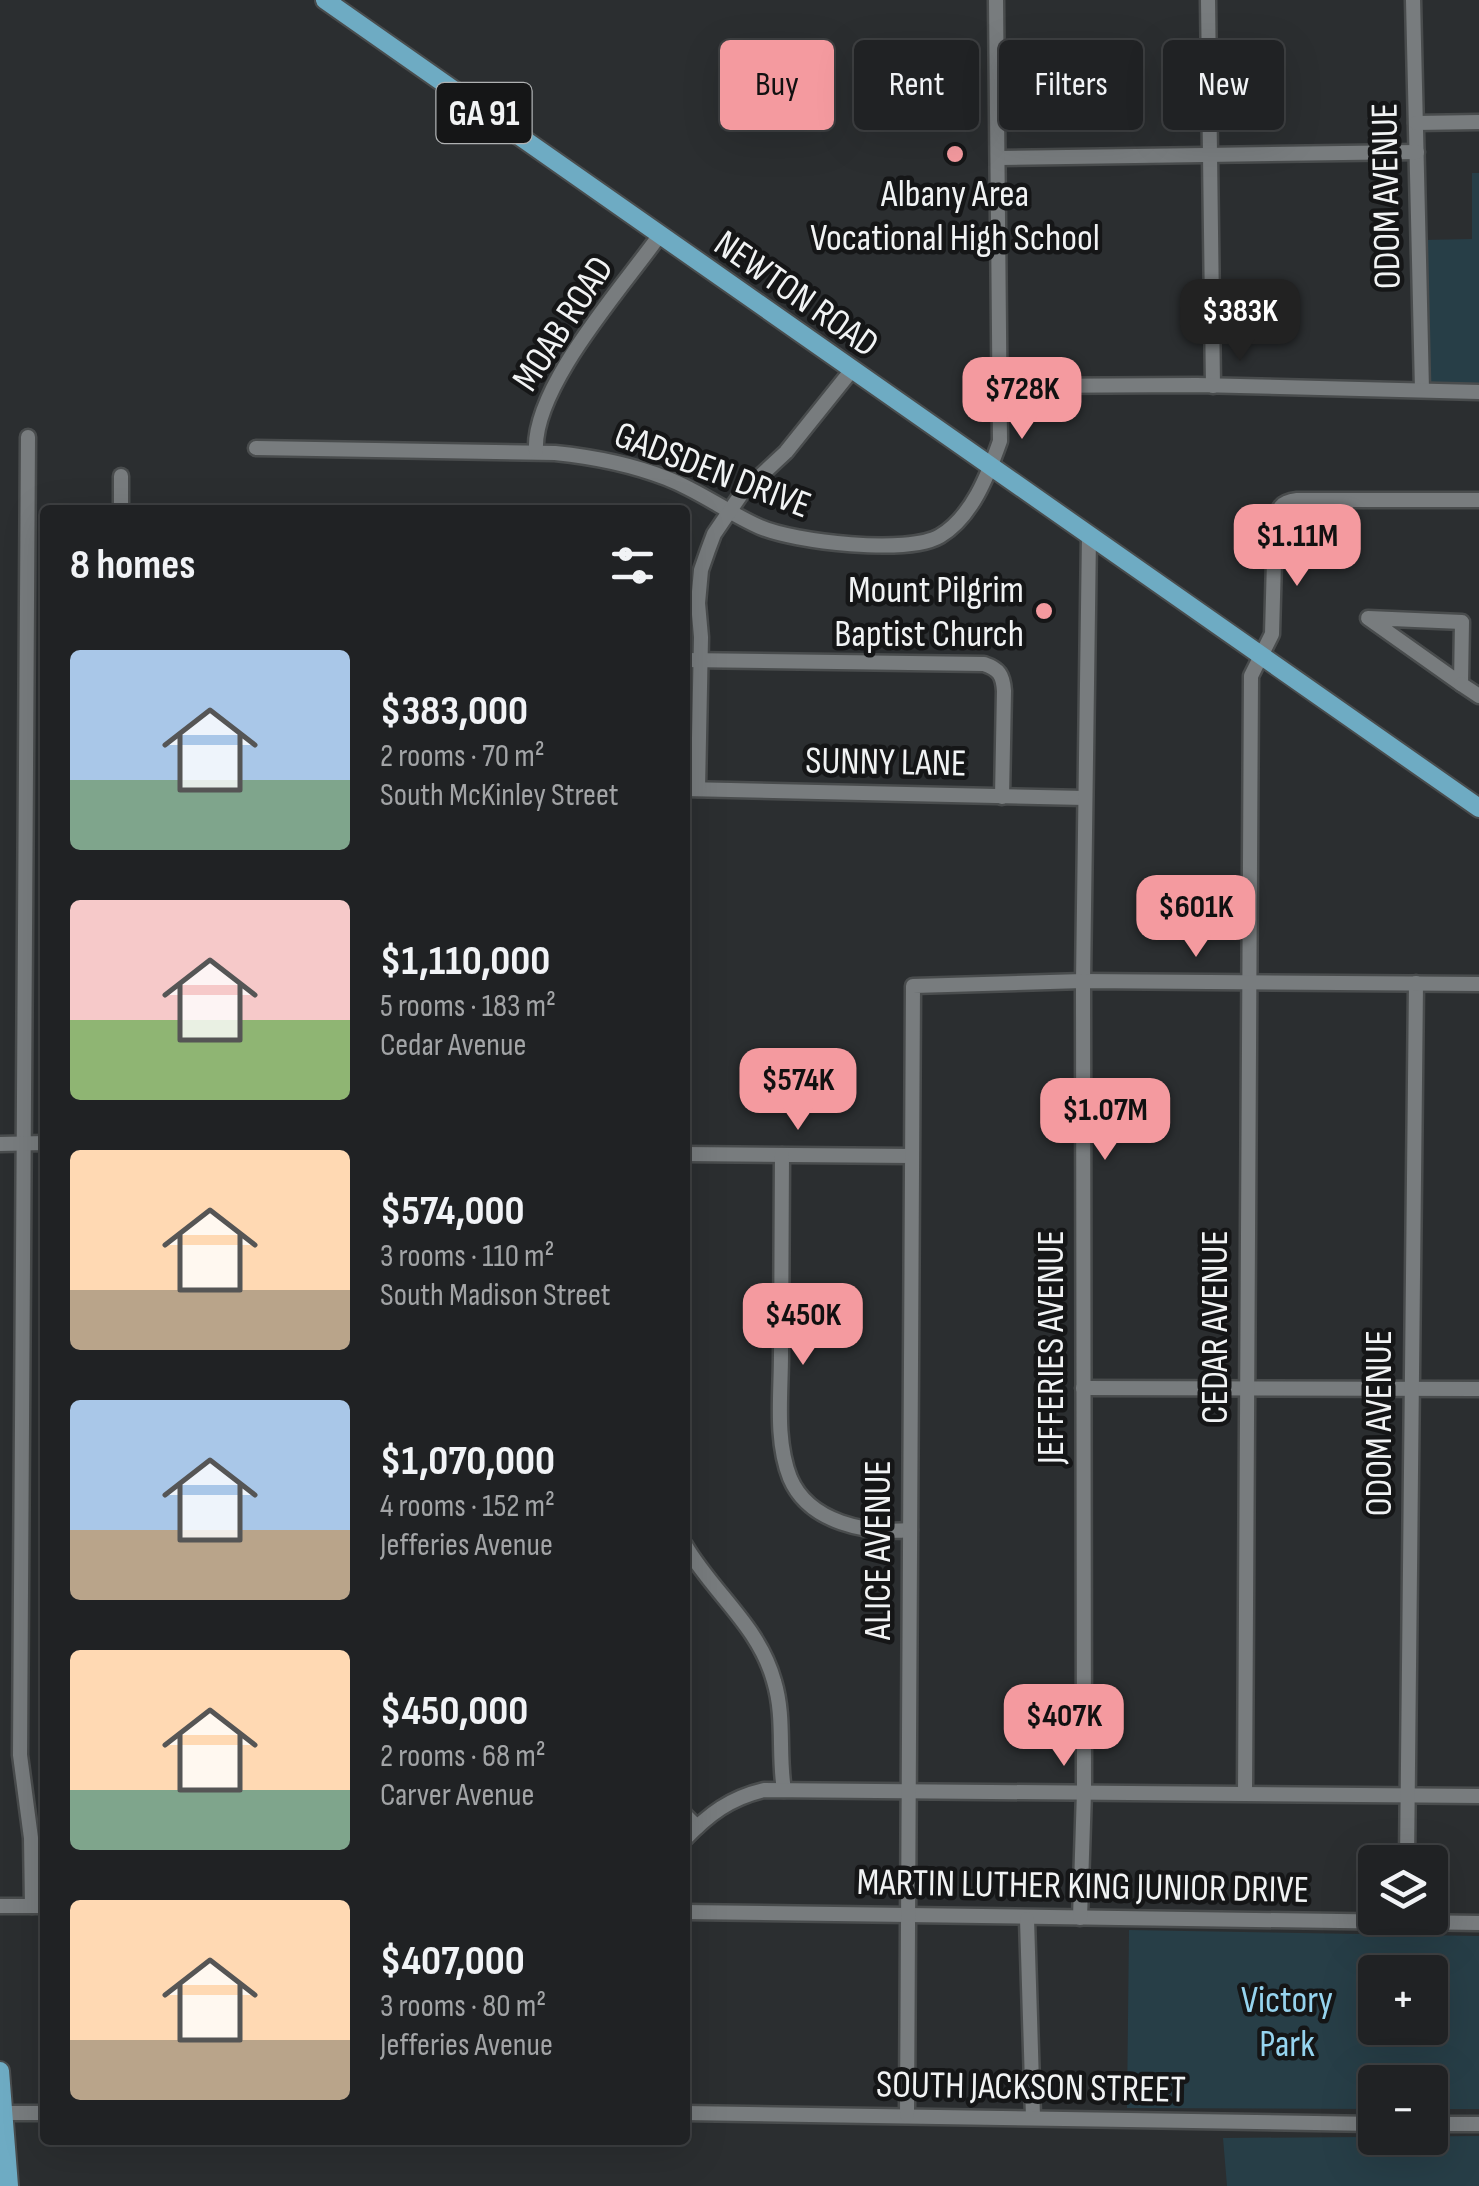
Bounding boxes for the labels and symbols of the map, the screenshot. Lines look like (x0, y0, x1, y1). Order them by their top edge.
road number: GA 91 (436, 83, 532, 143)
street label: ODOM AVENUE (1362, 102, 1411, 290)
marker: Albany Area Vocational High School (944, 143, 966, 165)
place label: Albany Area Vocational High School (810, 172, 1100, 261)
street label: NEWTON ROAD (706, 221, 887, 367)
street label: MOAB ROAD (503, 248, 623, 399)
pin: $383K (1170, 279, 1310, 364)
pin: $728K (952, 357, 1092, 442)
street label: GADSDEN DRIVE (608, 412, 817, 528)
pin: $1.11M (1216, 504, 1378, 589)
place label: Mount Pilgrim Baptist Church (834, 568, 1024, 657)
marker: Mount Pilgrim Baptist Church (1033, 600, 1055, 622)
street label: SUNNY LANE (805, 739, 967, 786)
pin: $601K (1126, 875, 1266, 960)
pin: $574K (728, 1048, 868, 1133)
pin: $1.07M (1024, 1078, 1186, 1163)
street label: JEFFERIES AVENUE (1029, 1230, 1074, 1465)
street label: CEDAR AVENUE (1193, 1230, 1238, 1424)
pin: $450K (733, 1283, 873, 1368)
street label: ODOM AVENUE (1357, 1330, 1402, 1516)
street label: ALICE AVENUE (856, 1460, 901, 1641)
pin: $407K (994, 1684, 1134, 1769)
street label: MARTIN LUTHER KING JUNIOR DRIVE (856, 1860, 1310, 1913)
park label: Victory Park (1241, 1978, 1333, 2067)
street label: SOUTH JACKSON STREET (876, 2062, 1186, 2113)

